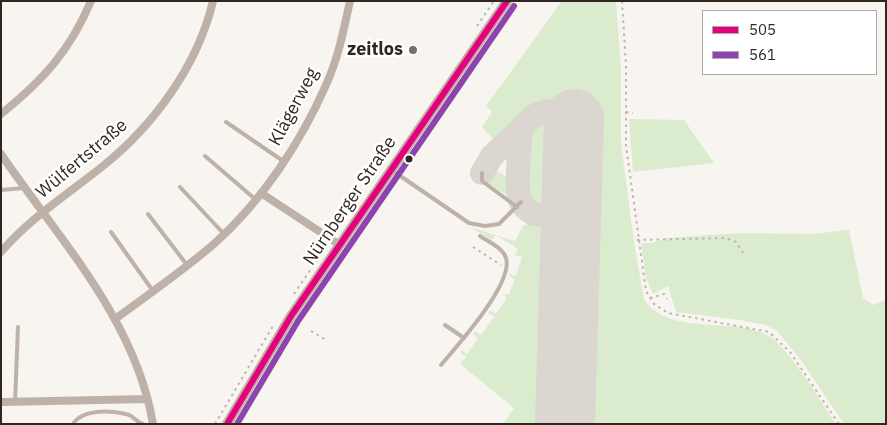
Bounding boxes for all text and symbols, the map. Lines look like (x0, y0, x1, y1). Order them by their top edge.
legend (702, 10, 877, 75)
text: 505 (749, 20, 776, 39)
place label: zeitlos (347, 39, 403, 61)
marker: zeitlos (407, 44, 419, 56)
text: 561 (749, 45, 776, 64)
street label: Klägerweg (265, 64, 323, 150)
street label: Wülfertstraße (32, 115, 132, 203)
street label: Nürnberger Straße (299, 132, 401, 270)
unlabelled marker (404, 154, 414, 164)

